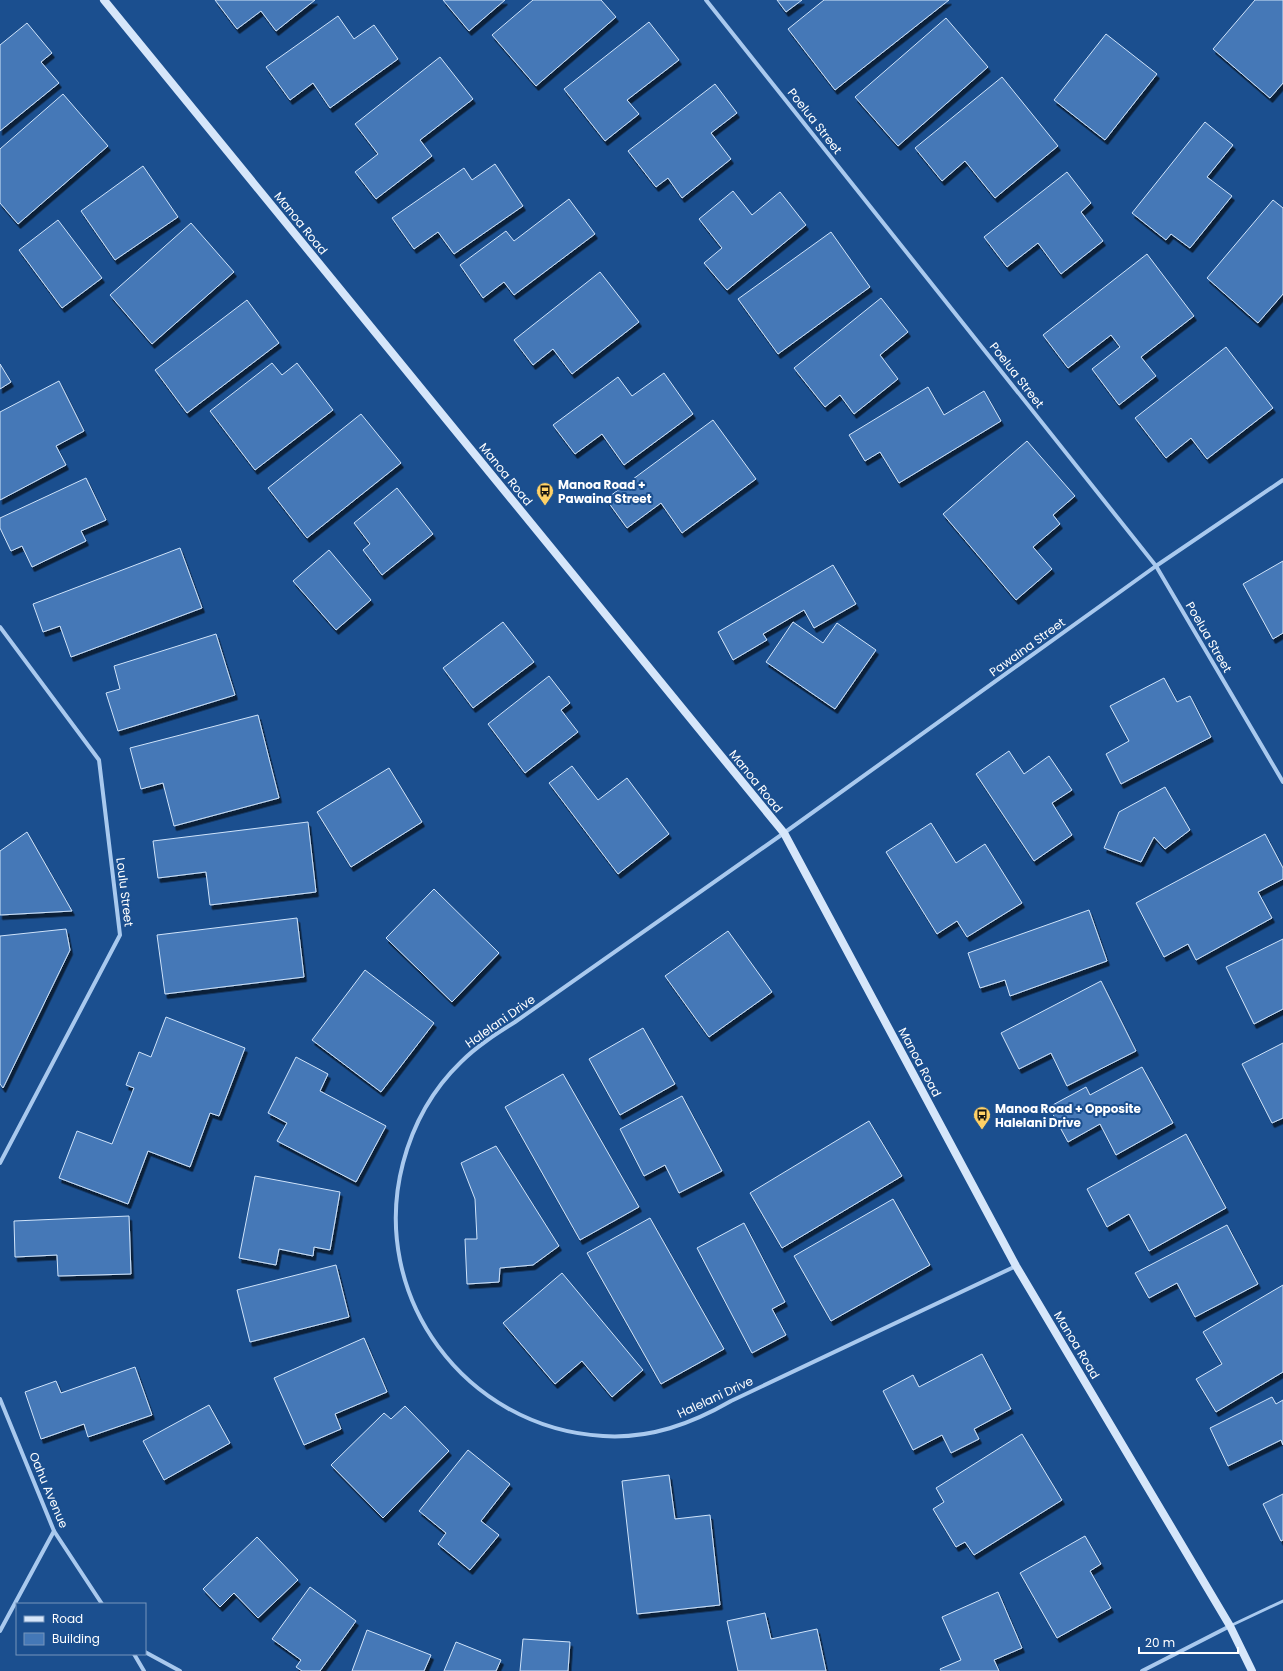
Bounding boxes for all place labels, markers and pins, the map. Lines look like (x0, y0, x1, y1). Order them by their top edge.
place label: Manoa Road + Pawaina Street (558, 476, 652, 507)
bus stop icon: Manoa Road + Pawaina Street (535, 481, 555, 506)
place label: Manoa Road + Opposite Halelani Drive (995, 1100, 1141, 1131)
bus stop icon: Manoa Road + Opposite Halelani Drive (972, 1105, 992, 1130)

